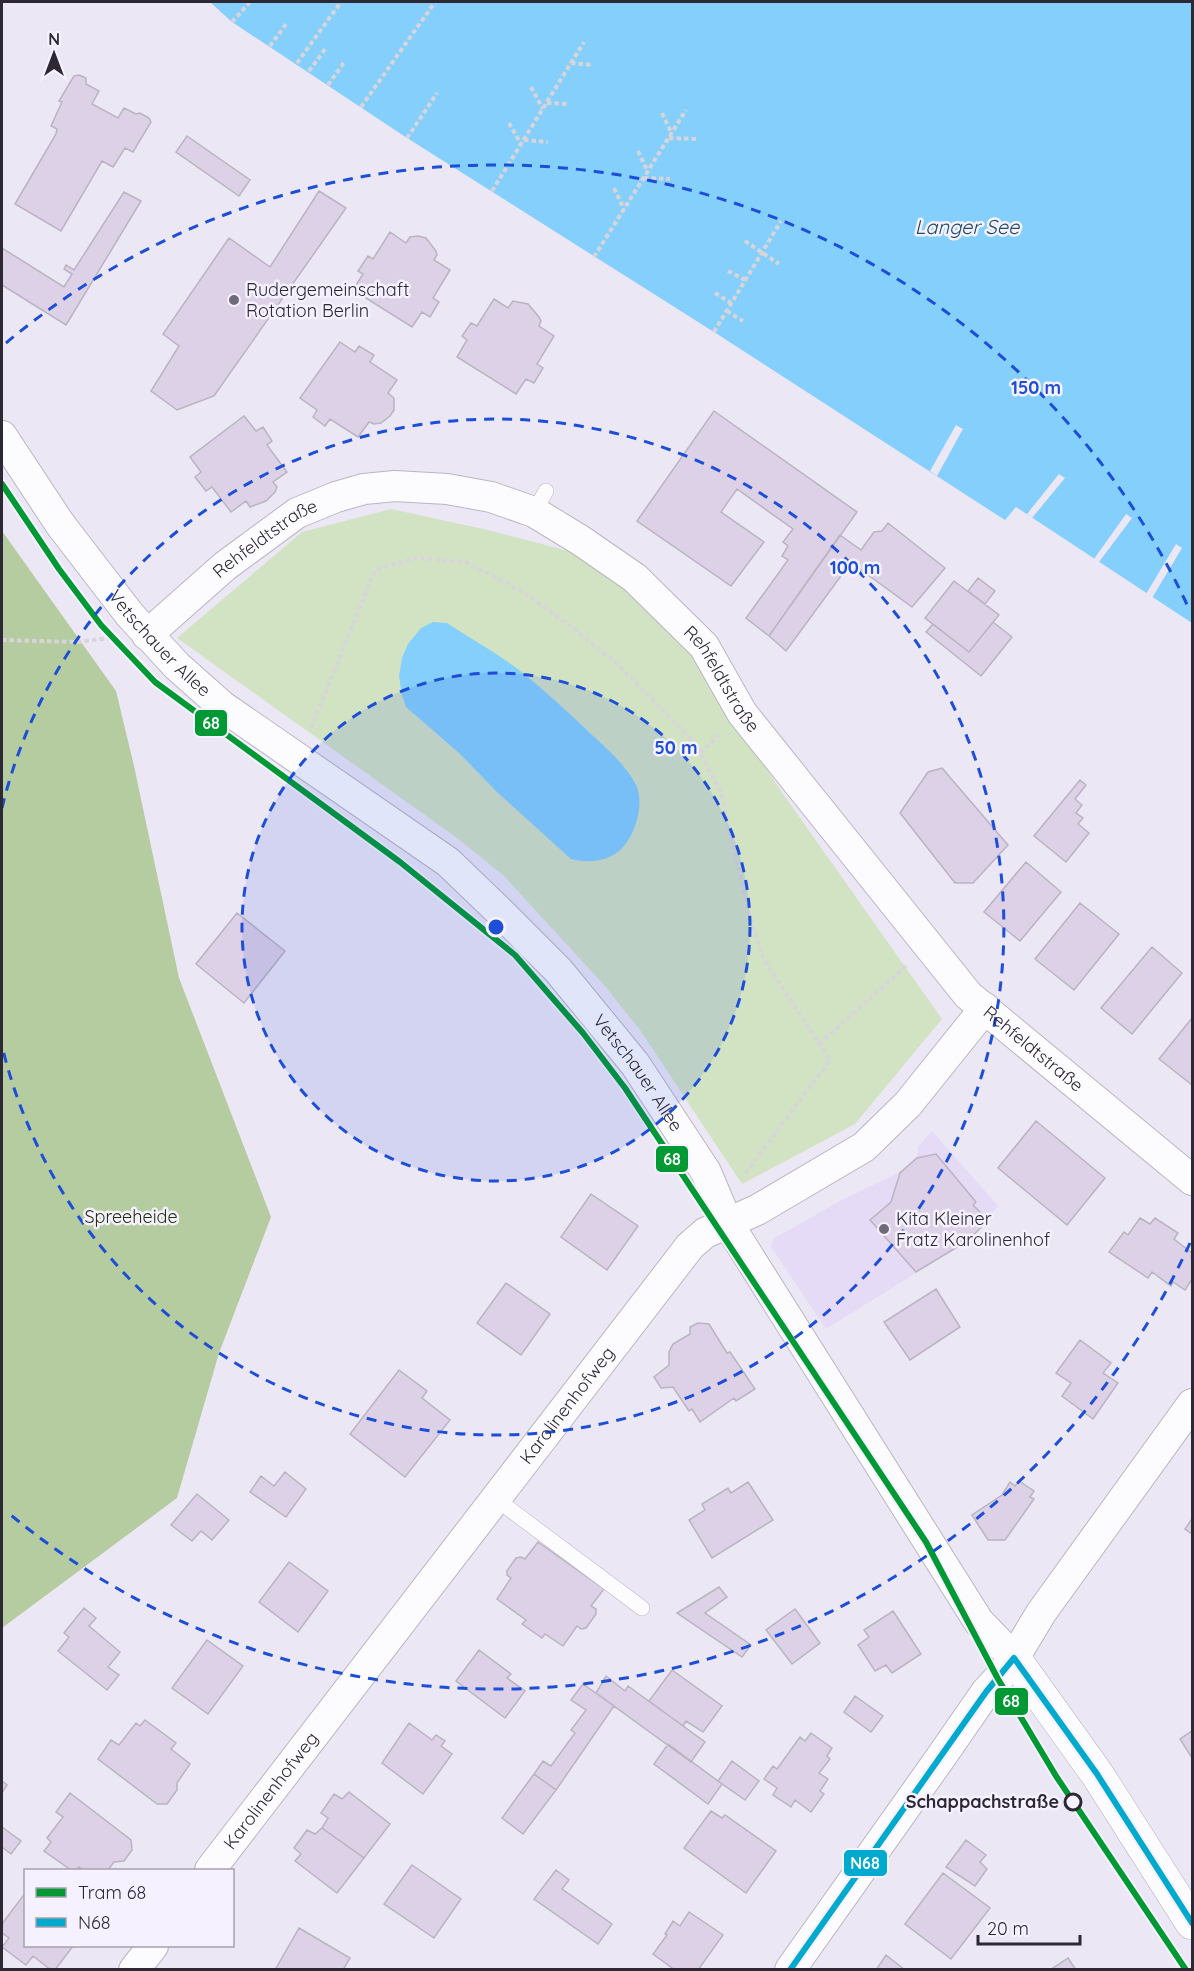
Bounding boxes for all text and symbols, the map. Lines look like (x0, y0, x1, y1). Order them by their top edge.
north arrow (24, 24, 84, 84)
text: N (48, 29, 60, 49)
water label: Langer See (915, 214, 1020, 239)
place label: Rudergemeinschaft Rotation Berlin (246, 278, 409, 322)
marker: Rudergemeinschaft Rotation Berlin (227, 293, 241, 307)
text: 150 m (1011, 376, 1061, 399)
street label: Rehfeldtstraße (208, 494, 321, 583)
text: 100 m (830, 556, 880, 579)
street label: Vetschauer Allee (104, 585, 216, 702)
street label: Rehfeldtstraße (679, 620, 765, 737)
line badge: 68 (194, 709, 228, 737)
text: 68 (202, 713, 220, 733)
text: 50 m (654, 736, 698, 759)
centre of rings (486, 917, 506, 937)
street label: Rehfeldtstraße (979, 1001, 1088, 1097)
street label: Vetschauer Allee (588, 1009, 688, 1136)
line badge: 68 (655, 1145, 689, 1173)
text: 68 (663, 1149, 681, 1169)
park label: Spreeheide (84, 1205, 178, 1228)
place label: Kita Kleiner Fratz Karolinenhof (896, 1207, 1051, 1251)
marker: Kita Kleiner Fratz Karolinenhof (877, 1222, 891, 1236)
street label: Karolinenhofweg (514, 1342, 619, 1469)
line badge: 68 (994, 1687, 1029, 1716)
text: 68 (1002, 1691, 1020, 1711)
street label: Karolinenhofweg (218, 1727, 323, 1854)
place label: Schappachstraße (906, 1790, 1059, 1813)
marker: Schappachstraße (1064, 1793, 1082, 1811)
line badge: N68 (843, 1849, 888, 1877)
text: N68 (850, 1853, 880, 1873)
legend (24, 1869, 234, 1947)
text: Tram 68 (78, 1881, 146, 1904)
scale bar (978, 1908, 1080, 1946)
text: N68 (78, 1911, 111, 1934)
text: 20 m (987, 1917, 1029, 1940)

